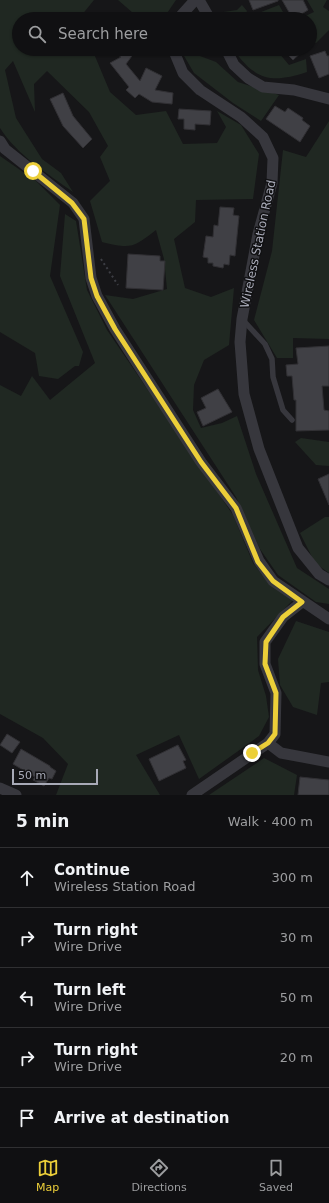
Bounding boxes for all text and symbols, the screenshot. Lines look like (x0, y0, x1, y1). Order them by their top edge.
search box (12, 12, 317, 56)
icon: search (26, 23, 48, 45)
text: Search here (58, 25, 148, 43)
route start (24, 162, 42, 180)
street label: Wireless Station Road (238, 179, 278, 309)
route end (243, 744, 261, 762)
scale bar (12, 767, 98, 786)
text: 50 m (18, 769, 46, 782)
text: 5 min (16, 811, 69, 831)
text: Walk · 400 m (228, 814, 313, 829)
text: Continue (54, 861, 130, 879)
icon: ahead (16, 867, 38, 889)
text: 300 m (271, 870, 313, 885)
text: Wireless Station Road (54, 879, 196, 894)
text: Turn right (54, 921, 138, 939)
icon: right (16, 927, 38, 949)
text: 30 m (280, 930, 313, 945)
text: Wire Drive (54, 939, 122, 954)
text: Turn left (54, 981, 126, 999)
icon: left (16, 987, 38, 1009)
text: 50 m (280, 990, 313, 1005)
text: Wire Drive (54, 999, 122, 1014)
text: Turn right (54, 1041, 138, 1059)
icon: right (16, 1047, 38, 1069)
text: 20 m (280, 1050, 313, 1065)
text: Wire Drive (54, 1059, 122, 1074)
icon: arrive (16, 1107, 38, 1129)
text: Arrive at destination (54, 1109, 229, 1127)
tab: Map (36, 1157, 59, 1194)
tab: Directions (131, 1157, 187, 1194)
tab: Saved (259, 1157, 293, 1194)

